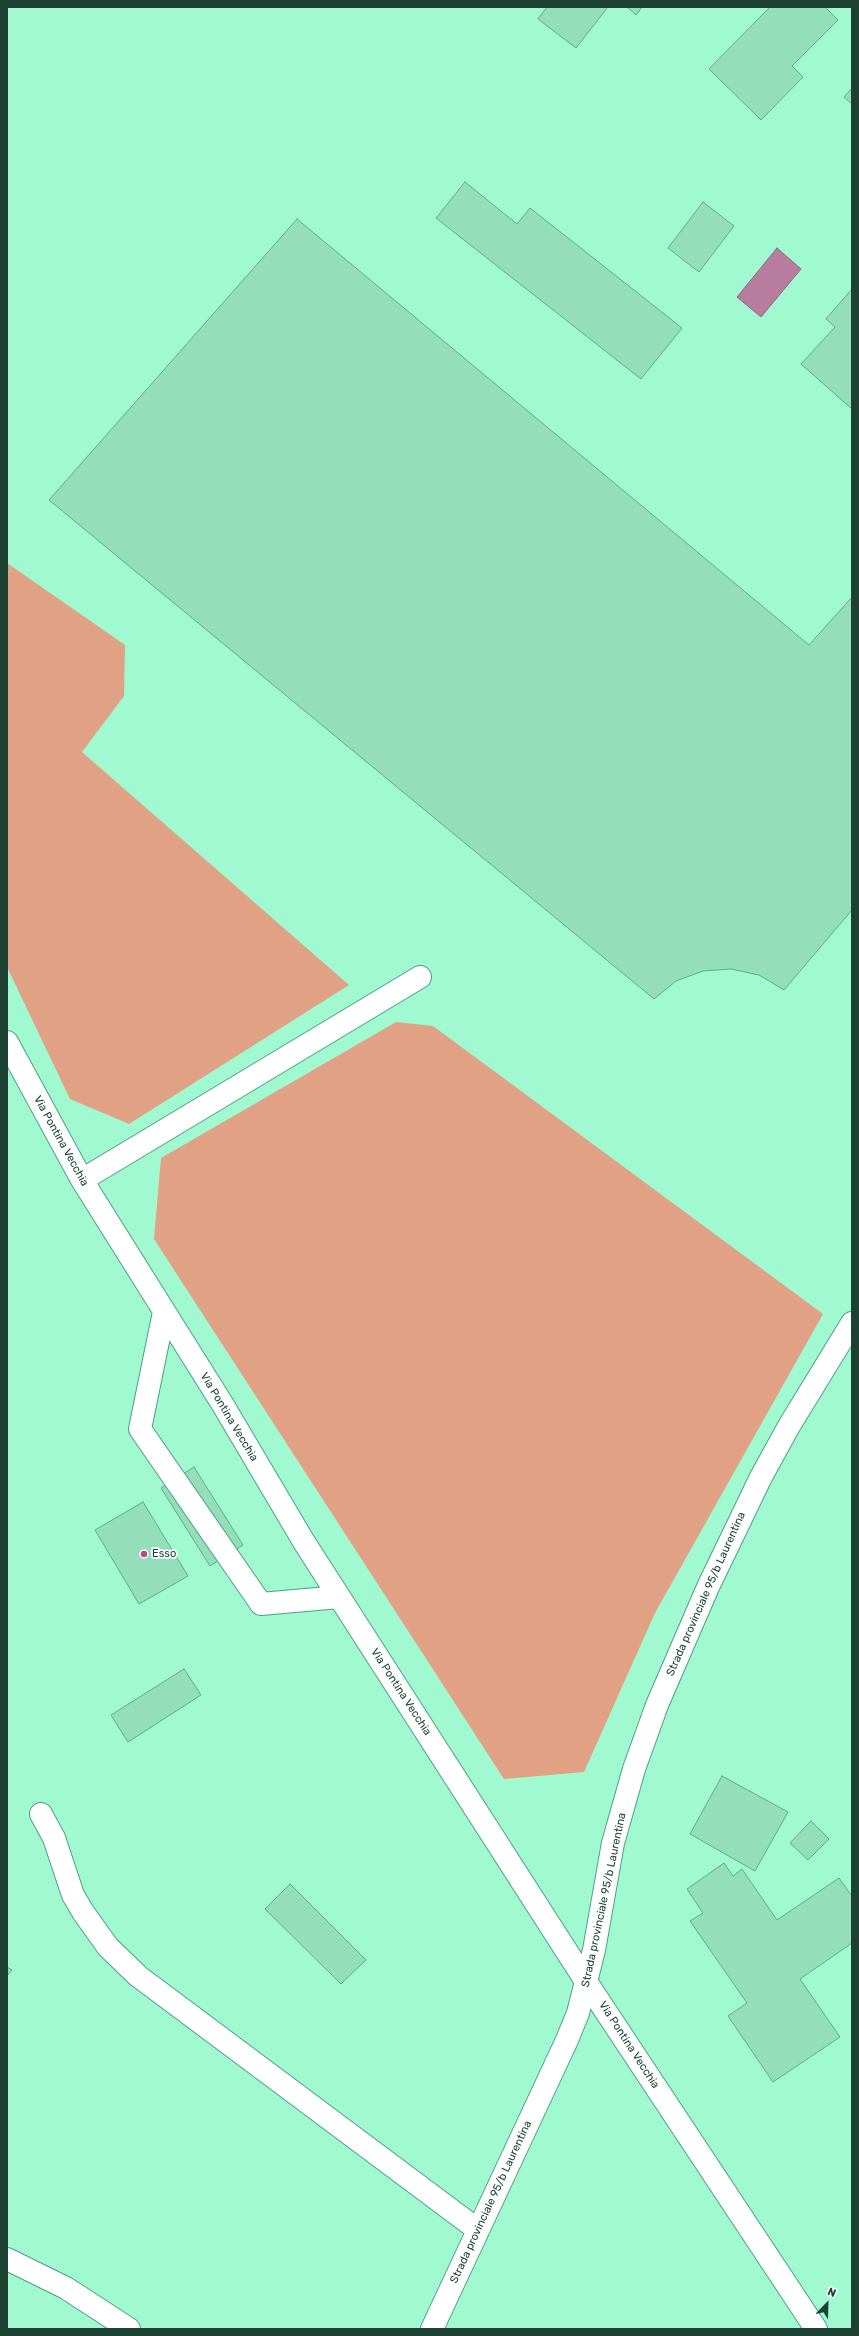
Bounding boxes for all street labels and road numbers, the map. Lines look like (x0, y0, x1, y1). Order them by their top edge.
street label: Via Pontina Vecchia (31, 1094, 91, 1188)
street label: Via Pontina Vecchia (197, 1370, 261, 1464)
street label: Strada provinciale 95/b Laurentina (664, 1510, 748, 1678)
street label: Via Pontina Vecchia (368, 1646, 434, 1738)
street label: Strada provinciale 95/b Laurentina (579, 1812, 629, 1988)
street label: Via Pontina Vecchia (596, 1999, 662, 2091)
street label: Strada provinciale 95/b Laurentina (447, 2119, 535, 2285)

